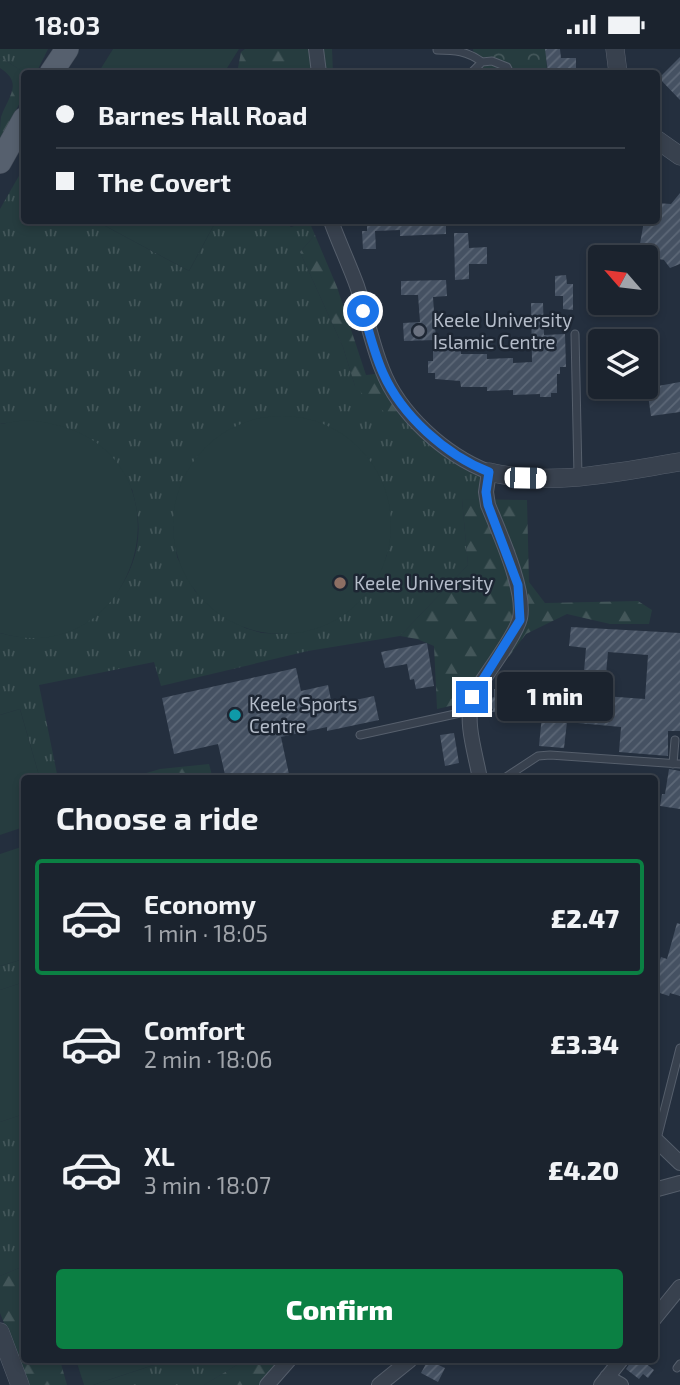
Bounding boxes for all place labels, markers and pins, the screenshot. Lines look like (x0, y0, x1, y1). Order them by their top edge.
place label: Keele University Islamic Centre (433, 308, 572, 353)
marker: Keele University Islamic Centre (411, 323, 427, 339)
place label: Keele University (354, 571, 493, 594)
marker: Keele University (332, 575, 348, 591)
place label: Keele Sports Centre (249, 692, 357, 737)
marker: Keele Sports Centre (227, 707, 243, 723)

